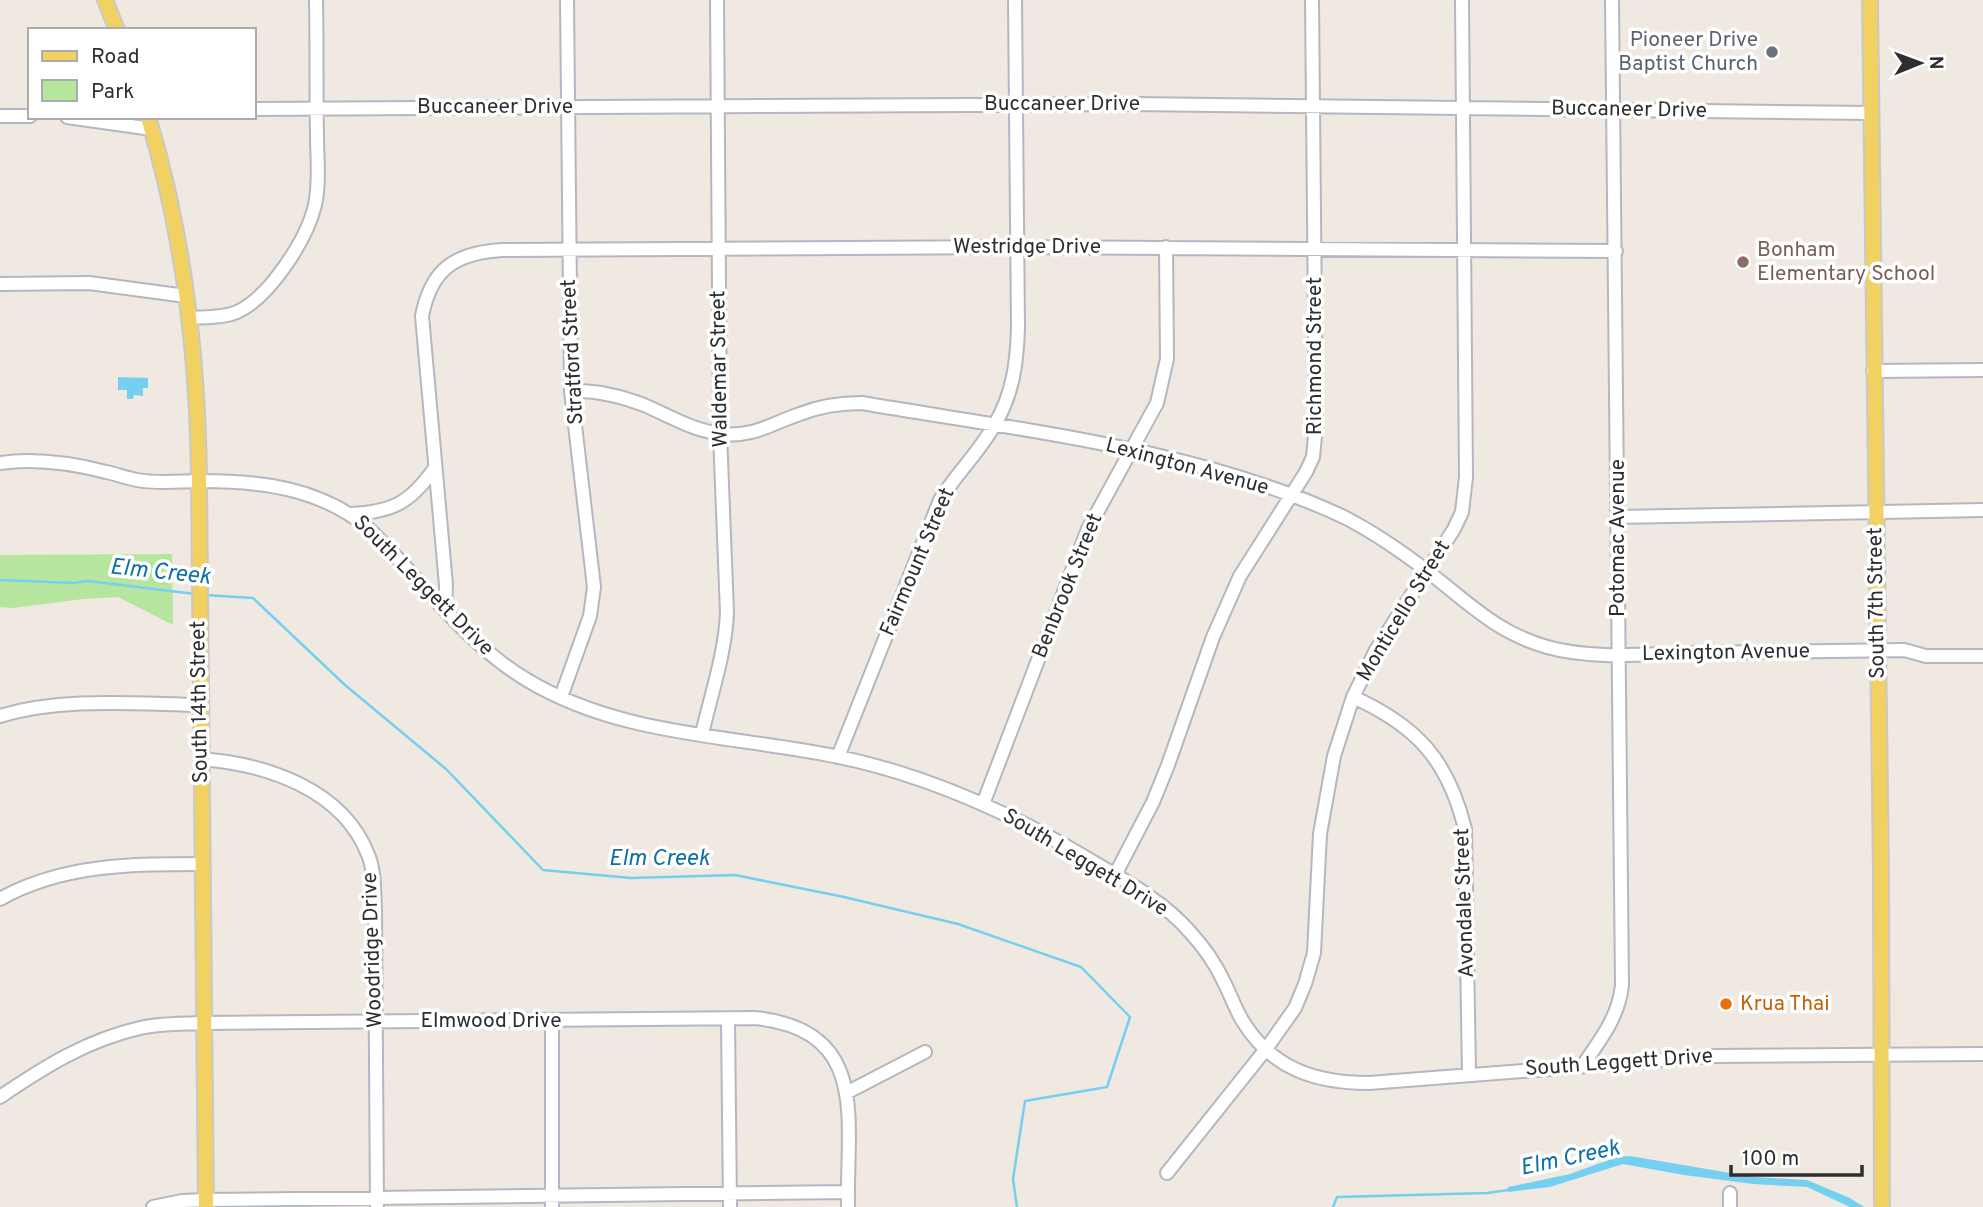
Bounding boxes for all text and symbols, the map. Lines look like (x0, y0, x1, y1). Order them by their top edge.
place label: Pioneer Drive Baptist Church (1618, 27, 1758, 78)
legend (28, 28, 256, 119)
north arrow (1885, 28, 1955, 98)
text: Road (91, 44, 140, 71)
marker: Pioneer Drive Baptist Church (1764, 44, 1780, 60)
text: N (1923, 56, 1947, 70)
text: Park (91, 79, 134, 106)
street label: Buccaneer Drive (984, 91, 1140, 118)
street label: Buccaneer Drive (417, 94, 573, 121)
street label: Buccaneer Drive (1551, 95, 1707, 125)
street label: Westridge Drive (953, 234, 1101, 261)
place label: Bonham Elementary School (1757, 237, 1935, 288)
marker: Bonham Elementary School (1735, 254, 1751, 270)
street label: Richmond Street (1302, 277, 1329, 435)
street label: Stratford Street (556, 278, 590, 426)
street label: Waldemar Street (705, 290, 735, 448)
street label: Lexington Avenue (1102, 432, 1272, 502)
street label: Potomac Avenue (1605, 459, 1632, 617)
street label: Fairmount Street (875, 484, 961, 640)
street label: Benbrook Street (1027, 509, 1109, 663)
street label: South Leggett Drive (347, 510, 499, 662)
street label: South 7th Street (1862, 527, 1892, 679)
street label: Monticello Street (1351, 535, 1457, 687)
water label: Elm Creek (108, 553, 212, 593)
street label: South 14th Street (185, 620, 215, 784)
street label: Lexington Avenue (1642, 638, 1810, 668)
street label: South Leggett Drive (997, 803, 1173, 923)
street label: Avondale Street (1449, 828, 1481, 978)
water label: Elm Creek (609, 845, 710, 874)
street label: Woodridge Drive (357, 872, 389, 1028)
place label: Krua Thai (1740, 991, 1829, 1018)
marker: Krua Thai (1718, 996, 1734, 1012)
street label: Elmwood Drive (420, 1008, 562, 1035)
street label: South Leggett Drive (1524, 1043, 1714, 1083)
water label: Elm Creek (1518, 1134, 1623, 1184)
scale bar (1731, 1134, 1862, 1178)
text: 100 m (1742, 1146, 1799, 1173)

